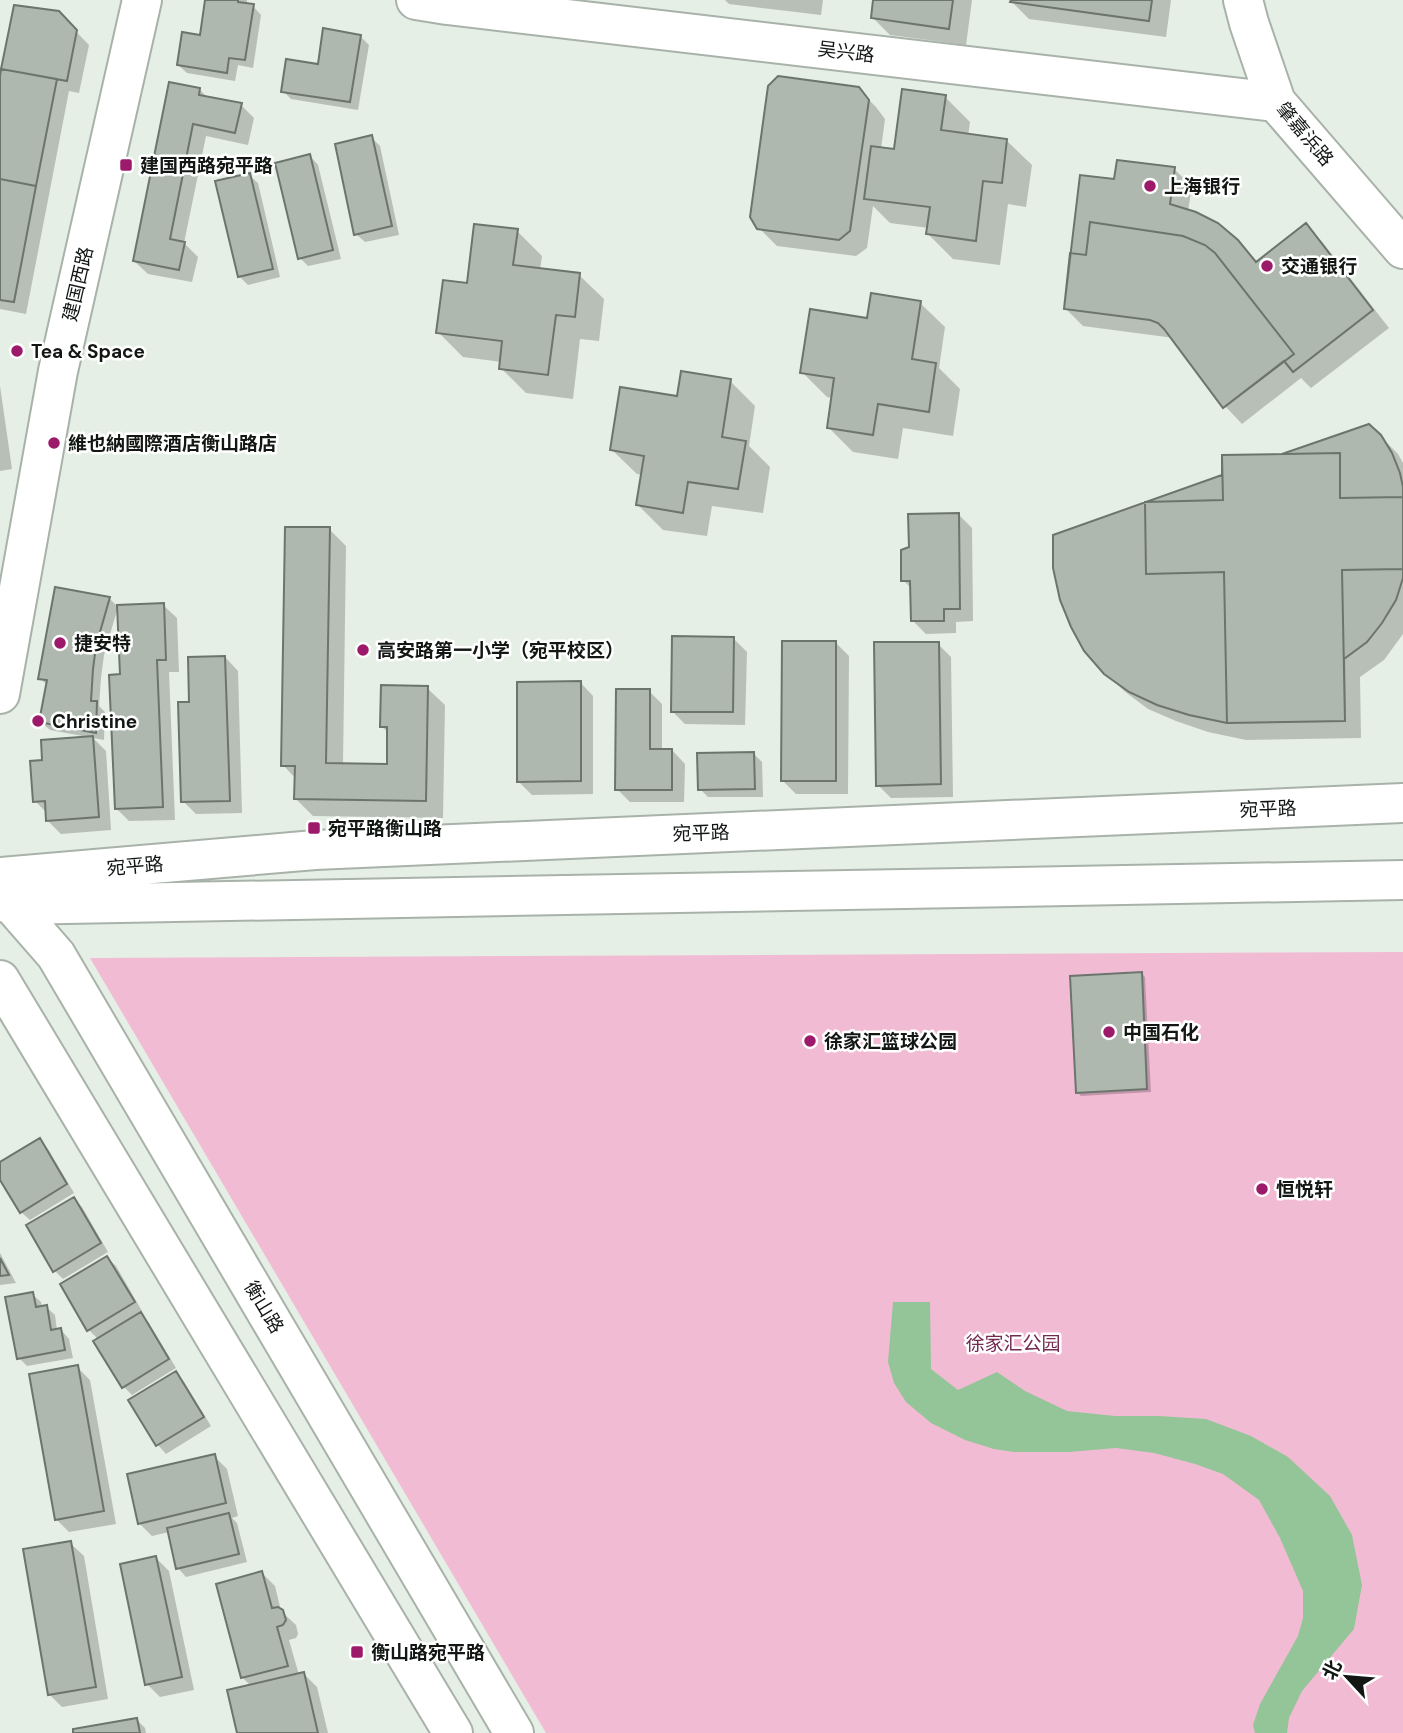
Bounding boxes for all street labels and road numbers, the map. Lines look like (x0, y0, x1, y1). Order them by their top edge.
street label: 吴兴路 (816, 36, 876, 68)
street label: 肇嘉浜路 (1271, 97, 1339, 171)
street label: 建国西路 (57, 244, 99, 324)
street label: 宛平路 (1239, 796, 1297, 822)
street label: 宛平路 (672, 820, 730, 846)
street label: 宛平路 (106, 851, 164, 881)
street label: 衡山路 (239, 1276, 289, 1338)

